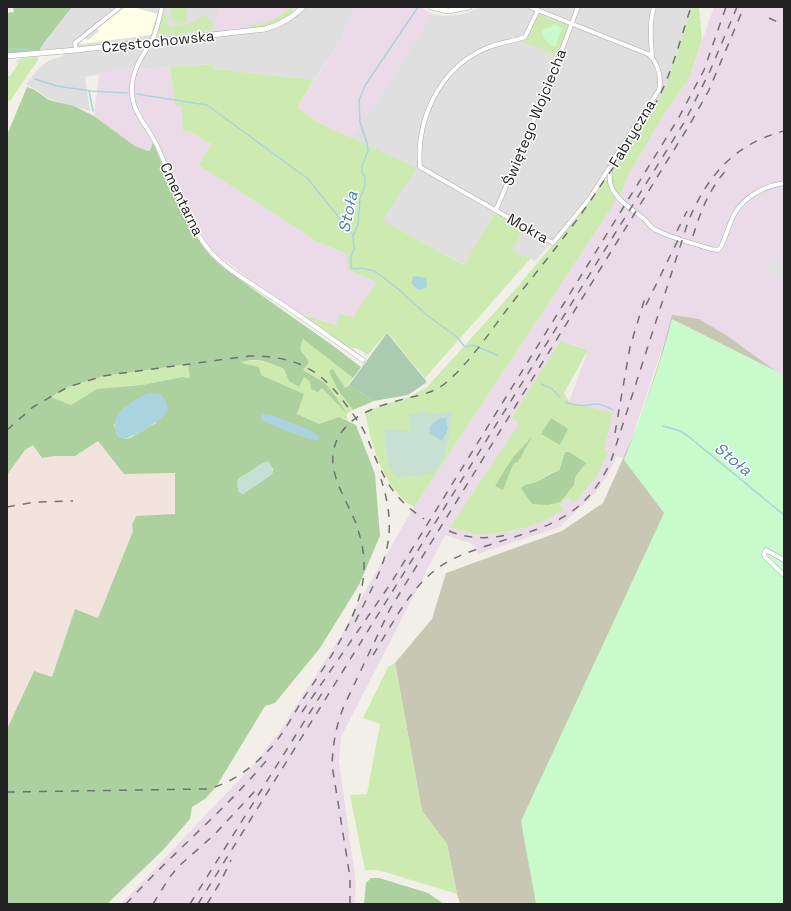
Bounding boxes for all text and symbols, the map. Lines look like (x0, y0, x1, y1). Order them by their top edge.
street label: Częstochowska (101, 26, 216, 56)
street label: Świętego Wojciecha (498, 45, 570, 188)
street label: Fabryczna (604, 95, 660, 170)
street label: Cmentarna (156, 159, 208, 239)
water label: Stoła (333, 189, 363, 235)
street label: Mokra (504, 209, 552, 247)
water label: Stoła (710, 438, 756, 481)

